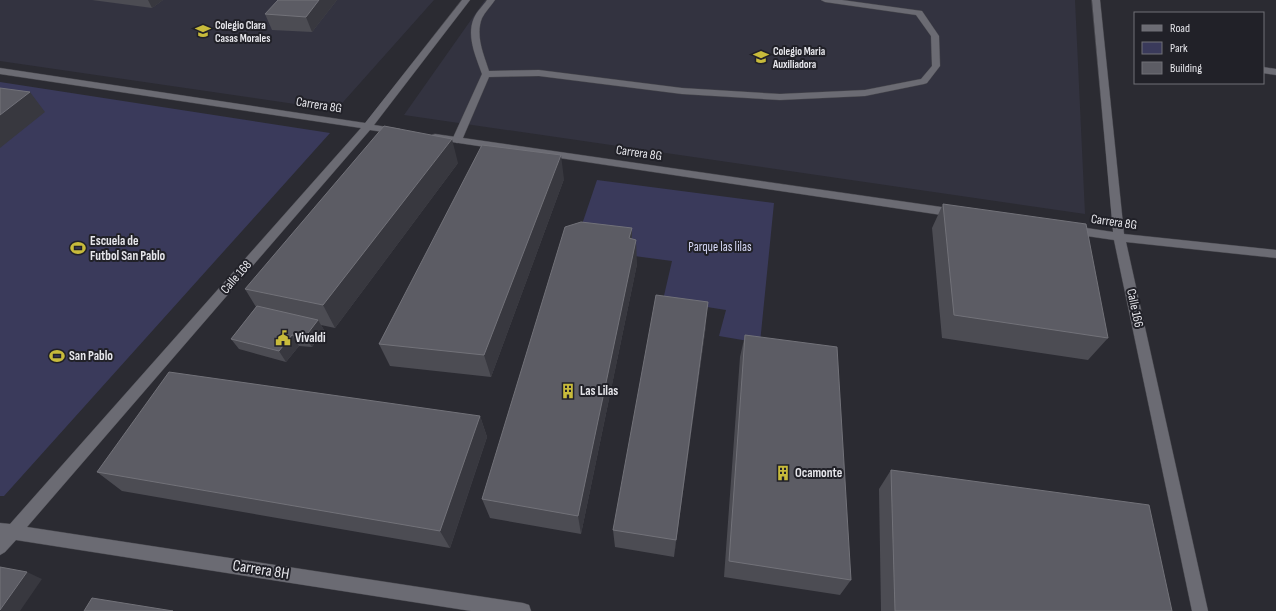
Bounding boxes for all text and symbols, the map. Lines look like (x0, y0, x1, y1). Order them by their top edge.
legend (1134, 12, 1264, 84)
place label: Colegio Clara Casas Morales (215, 19, 270, 45)
text: Road (1170, 21, 1190, 36)
school or university icon: Colegio Clara Casas Morales (194, 22, 212, 40)
text: Park (1170, 41, 1188, 56)
place label: Colegio Maria Auxiliadora (772, 45, 826, 71)
school or university icon: Colegio Maria Auxiliadora (752, 48, 770, 66)
text: Building (1170, 61, 1202, 76)
street label: Carrera 8G (295, 93, 343, 117)
street label: Carrera 8G (615, 142, 663, 164)
street label: Carrera 8G (1090, 211, 1138, 233)
place label: Escuela de Futbol San Pablo (90, 233, 166, 264)
sports icon: Escuela de Futbol San Pablo (69, 239, 87, 257)
park label: Parque las lilas (688, 239, 752, 255)
street label: Calle 168 (217, 257, 255, 297)
street label: Calle 166 (1123, 287, 1147, 329)
public building icon: Vivaldi (274, 329, 292, 347)
place label: Vivaldi (295, 330, 326, 346)
sports icon: San Pablo (48, 347, 66, 365)
place label: San Pablo (69, 348, 113, 364)
building icon: Las Lilas (559, 382, 577, 400)
place label: Las Lilas (580, 383, 618, 399)
building icon: Ocamonte (774, 464, 792, 482)
place label: Ocamonte (795, 465, 843, 481)
street label: Carrera 8H (231, 556, 291, 584)

